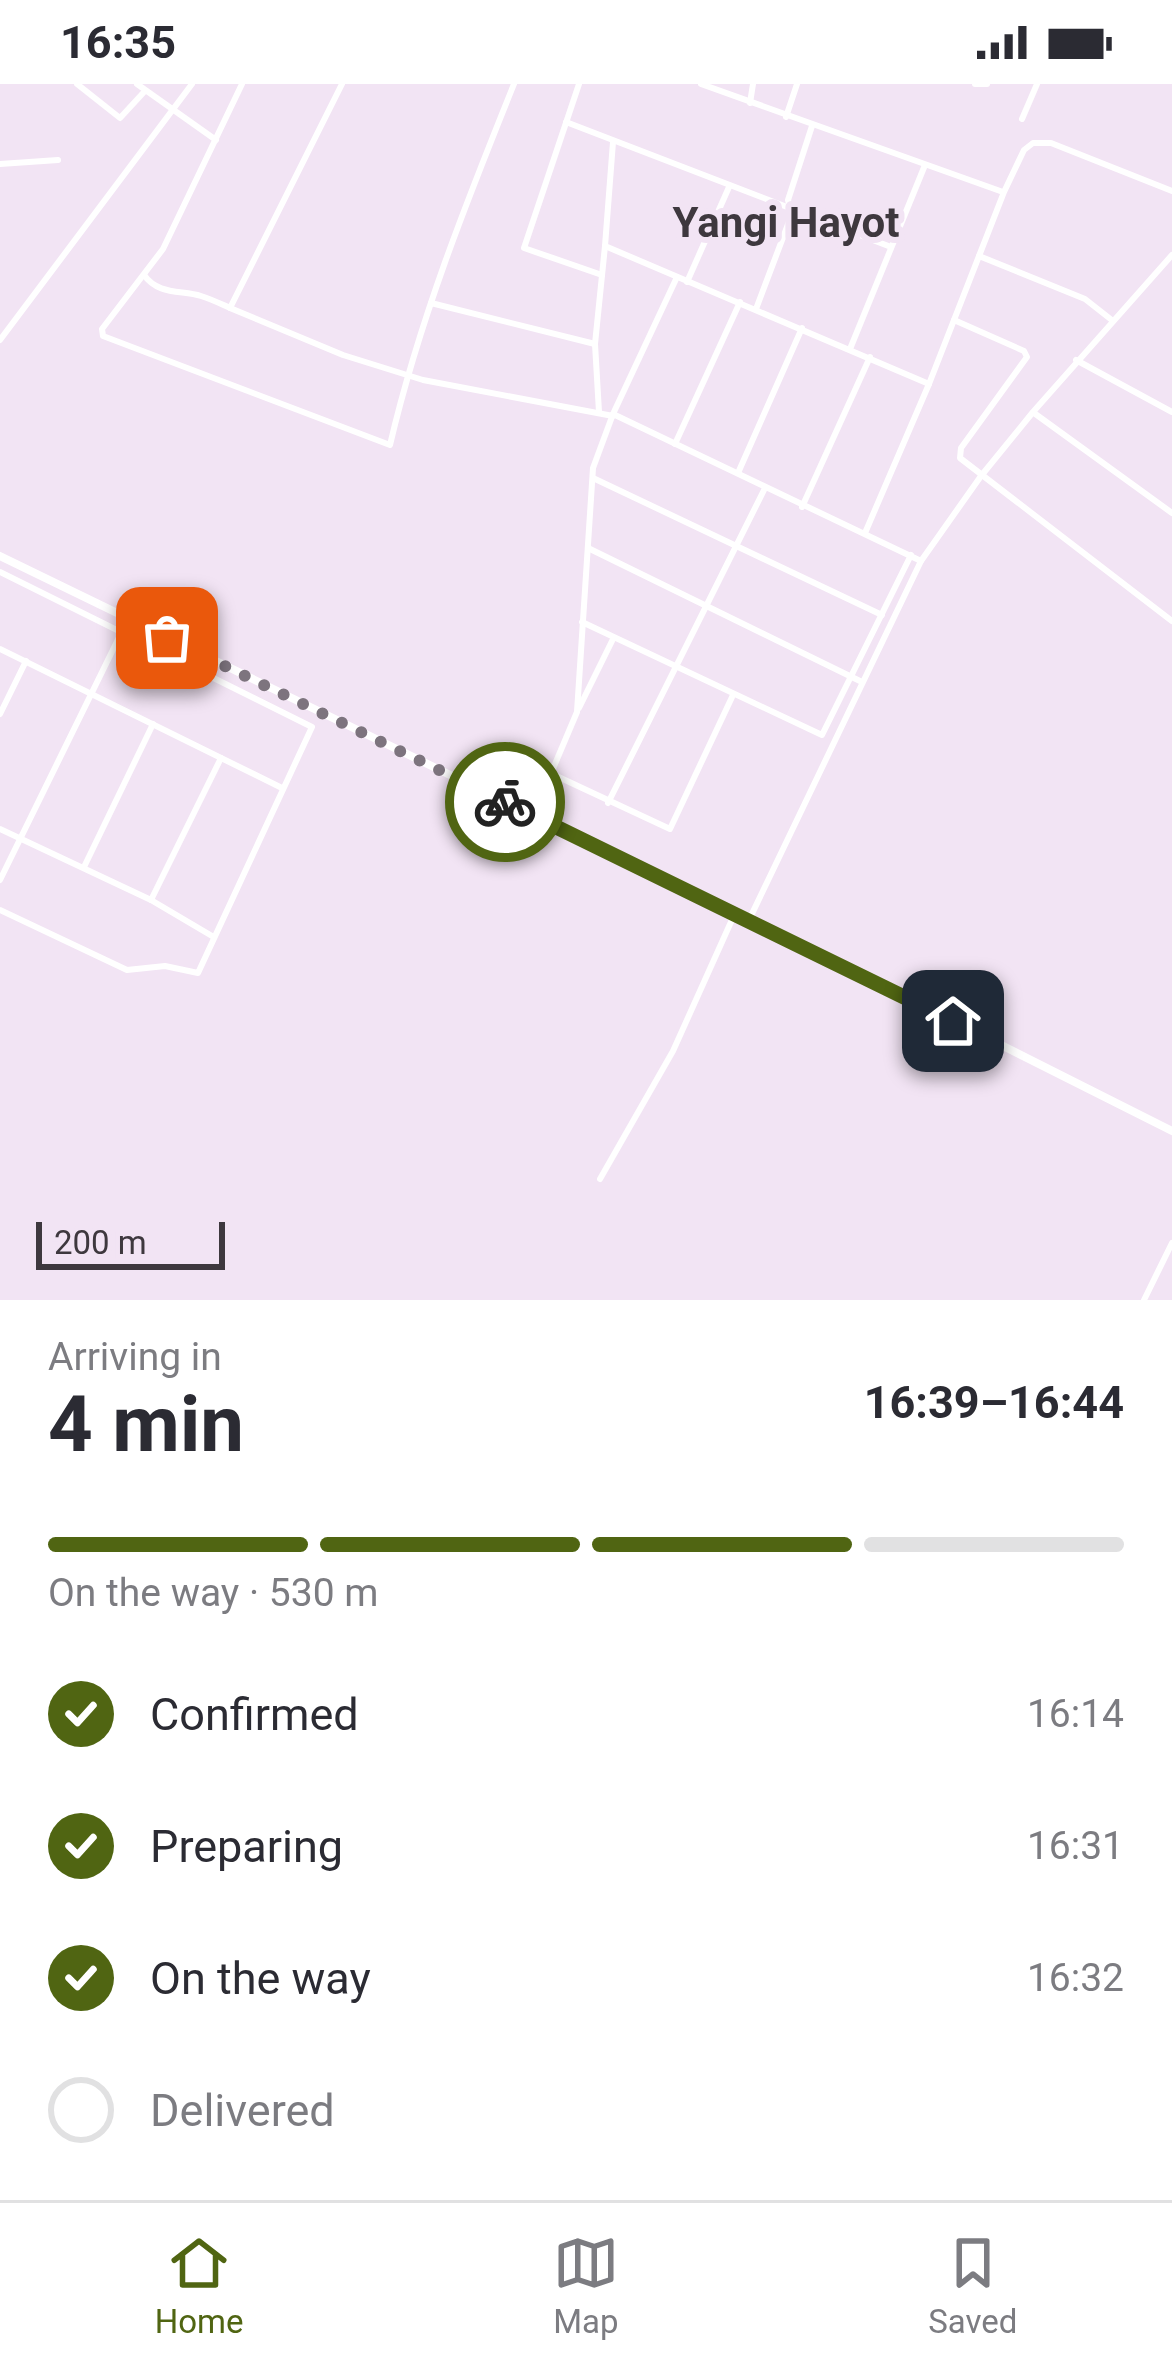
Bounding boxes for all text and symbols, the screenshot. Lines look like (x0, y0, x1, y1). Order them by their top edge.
text: 16:35 (60, 16, 176, 69)
district label: Yangi Hayot (673, 198, 899, 247)
pin (116, 587, 218, 689)
icon: bag (134, 605, 200, 671)
courier (445, 742, 565, 862)
icon: bike (472, 769, 538, 835)
pin (902, 970, 1004, 1072)
icon: home (920, 988, 986, 1054)
scale bar (36, 1216, 225, 1269)
text: 200 m (54, 1223, 147, 1262)
text: Arriving in (48, 1334, 222, 1380)
text: 16:39–16:44 (864, 1376, 1124, 1429)
text: 4 min (48, 1379, 244, 1470)
text: On the way · 530 m (48, 1570, 379, 1616)
icon: check (48, 1681, 114, 1747)
text: Confirmed (150, 1688, 359, 1741)
text: 16:14 (1027, 1691, 1124, 1737)
icon: check (48, 1813, 114, 1879)
text: Preparing (150, 1820, 343, 1873)
text: 16:31 (1027, 1823, 1124, 1869)
icon: check (48, 1945, 114, 2011)
text: On the way (150, 1952, 371, 2005)
text: 16:32 (1027, 1955, 1124, 2001)
text: Delivered (150, 2084, 335, 2137)
tab: Home (155, 2230, 243, 2341)
tab: Map (553, 2230, 619, 2341)
tab: Saved (928, 2230, 1017, 2341)

